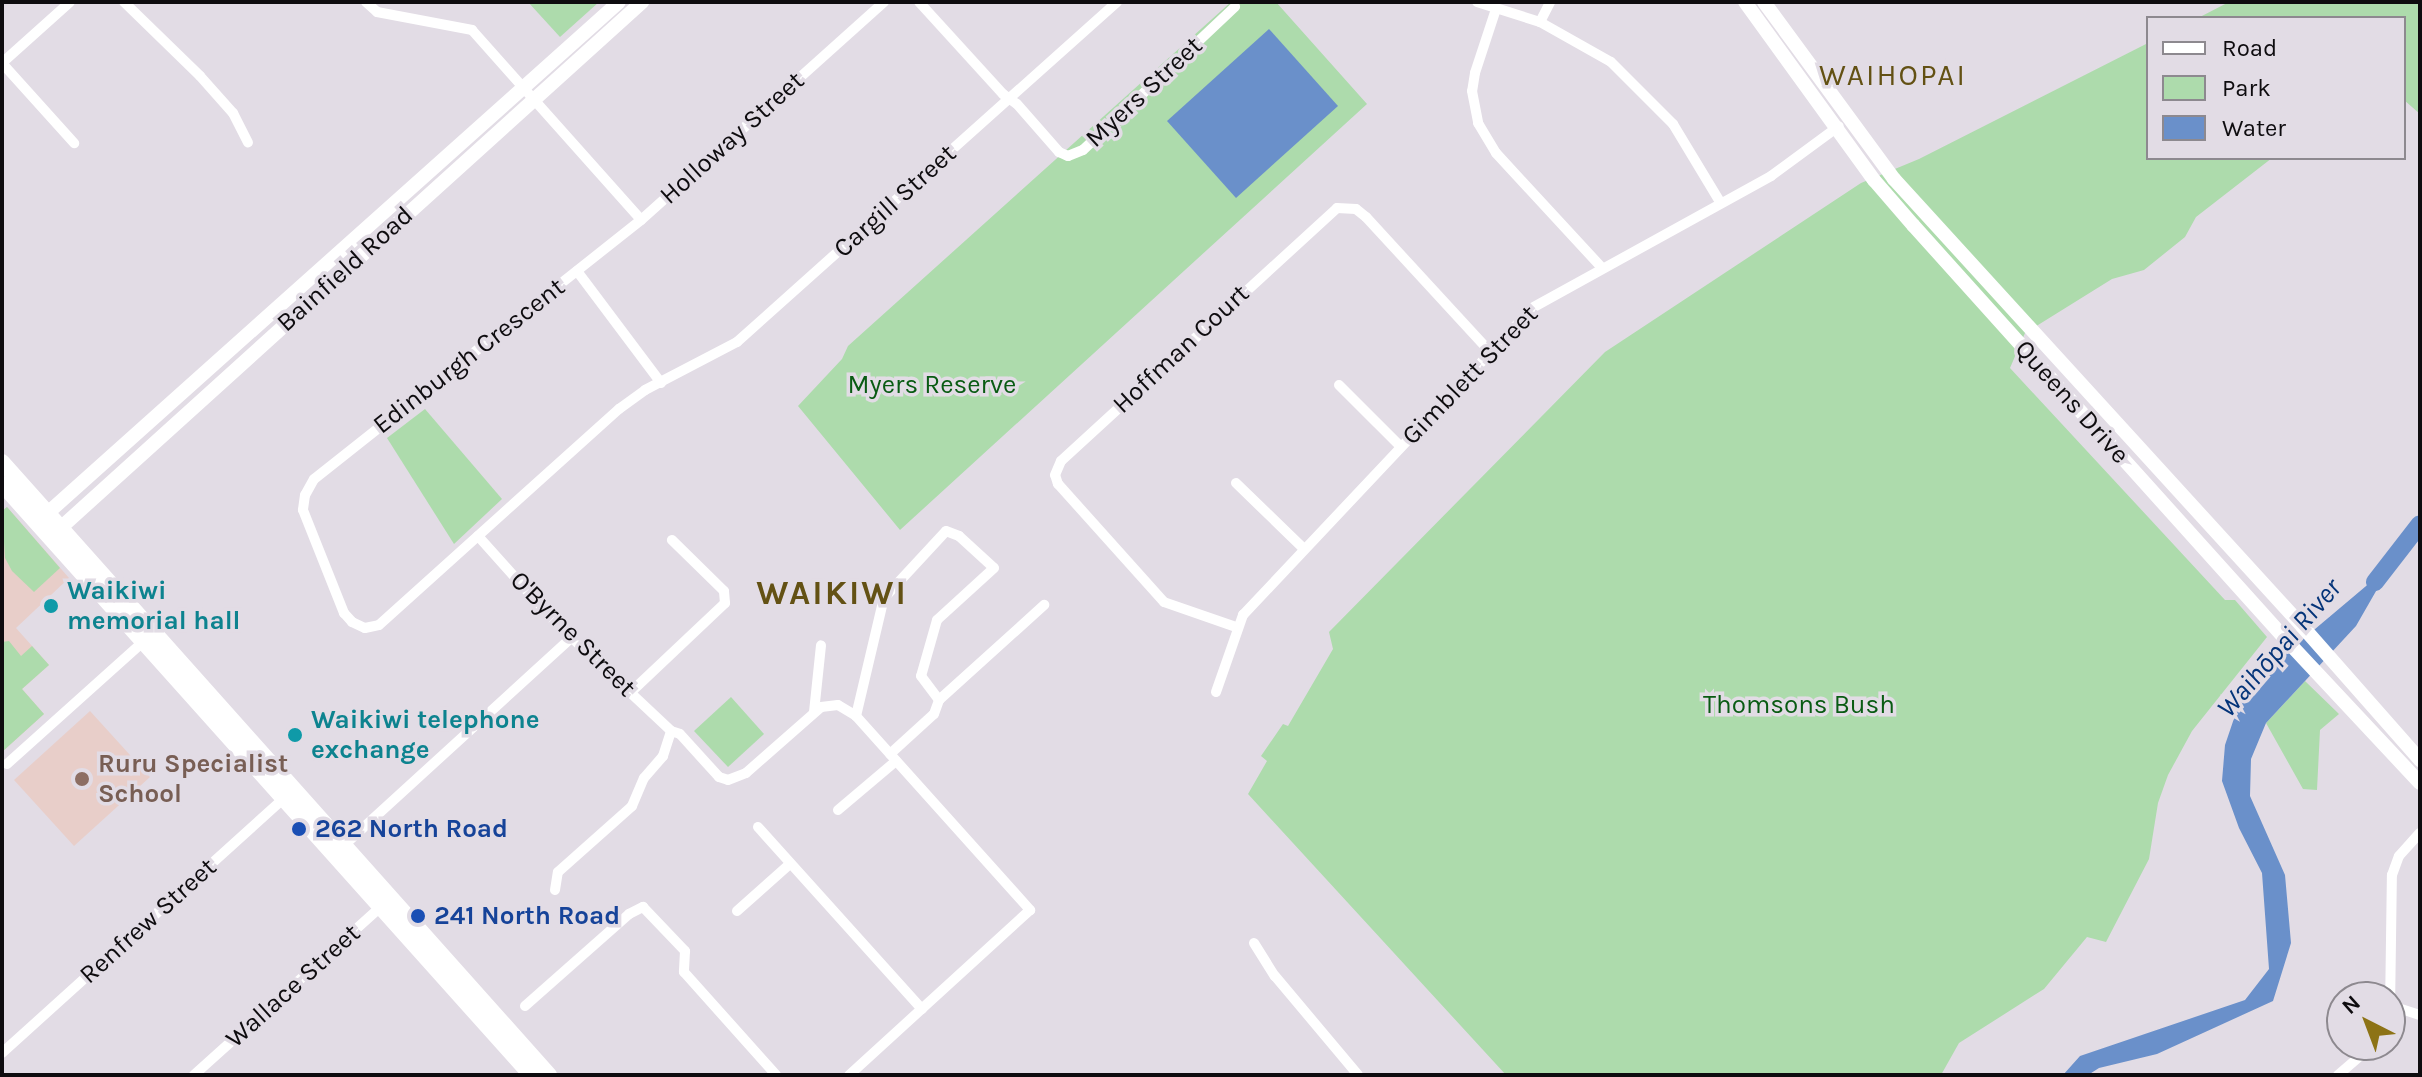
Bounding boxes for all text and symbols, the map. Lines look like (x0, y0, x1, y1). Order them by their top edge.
legend (2146, 16, 2406, 160)
street label: Myers Street (1079, 30, 1209, 154)
text: Road (2222, 34, 2277, 62)
district label: WAIHOPAI (1819, 57, 1967, 93)
street label: Holloway Street (654, 65, 810, 211)
text: Park (2222, 74, 2271, 102)
text: Water (2222, 114, 2286, 142)
street label: Cargill Street (827, 138, 963, 264)
street label: Bainfield Road (270, 200, 420, 338)
street label: Edinburgh Crescent (367, 271, 571, 441)
street label: Hoffman Court (1106, 278, 1256, 420)
street label: Gimblett Street (1396, 299, 1544, 451)
street label: Queens Drive (2008, 334, 2136, 470)
park label: Myers Reserve (848, 369, 1016, 401)
street label: O'Byrne Street (504, 565, 642, 703)
water label: Waihōpai River (2210, 572, 2348, 724)
district label: WAIKIWI (756, 574, 908, 614)
place label: Waikiwi memorial hall (67, 575, 241, 636)
marker: Waikiwi memorial hall (42, 597, 60, 615)
park label: Thomsons Bush (1703, 689, 1895, 721)
place label: Waikiwi telephone exchange (311, 704, 540, 766)
marker: Waikiwi telephone exchange (286, 726, 304, 744)
place label: Ruru Specialist School (98, 748, 288, 810)
marker: Ruru Specialist School (73, 770, 91, 788)
place label: 262 North Road (315, 813, 508, 845)
marker: 262 North Road (290, 820, 308, 838)
street label: Renfrew Street (73, 852, 223, 990)
place label: 241 North Road (434, 900, 620, 932)
marker: 241 North Road (409, 907, 427, 925)
street label: Wallace Street (219, 918, 367, 1054)
north arrow (2326, 981, 2406, 1061)
text: N (2337, 990, 2366, 1020)

